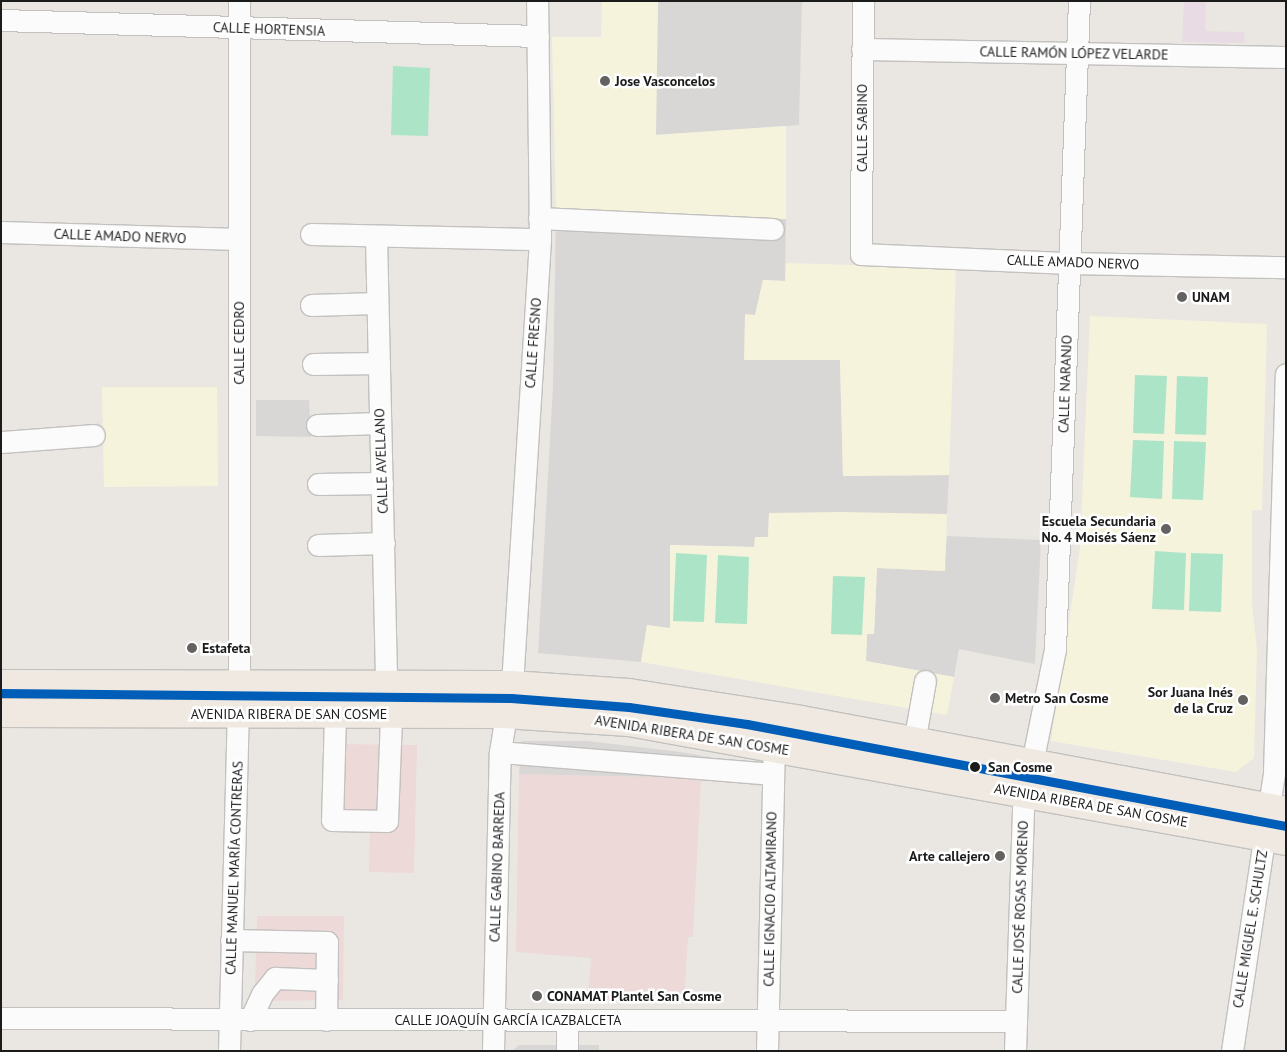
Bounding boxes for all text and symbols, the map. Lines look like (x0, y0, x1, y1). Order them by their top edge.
street label: CALLE HORTENSIA (213, 19, 325, 39)
street label: CALLE RAMÓN LÓPEZ VELARDE (979, 43, 1169, 63)
place label: Jose Vasconcelos (615, 73, 716, 89)
marker: Jose Vasconcelos (599, 75, 611, 87)
street label: CALLE SABINO (854, 84, 870, 172)
street label: CALLE AMADO NERVO (53, 225, 187, 247)
street label: CALLE AMADO NERVO (1006, 251, 1140, 273)
place label: UNAM (1192, 289, 1230, 305)
marker: UNAM (1176, 291, 1188, 303)
street label: CALLE FRESNO (521, 297, 545, 389)
street label: CALLE CEDRO (231, 301, 247, 385)
street label: CALLE NARANJO (1055, 335, 1075, 433)
street label: CALLE AVELLANO (371, 408, 391, 514)
place label: Escuela Secundaria No. 4 Moisés Sáenz (1040, 513, 1156, 546)
marker: Escuela Secundaria No. 4 Moisés Sáenz (1160, 523, 1172, 535)
place label: Estafeta (202, 640, 250, 656)
marker: Estafeta (186, 642, 198, 654)
place label: Sor Juana Inés de la Cruz (1148, 684, 1233, 716)
place label: Metro San Cosme (1005, 690, 1109, 706)
marker: Metro San Cosme (989, 692, 1001, 704)
marker: Sor Juana Inés de la Cruz (1237, 694, 1249, 706)
street label: AVENIDA RIBERA DE SAN COSME (190, 706, 388, 722)
street label: AVENIDA RIBERA DE SAN COSME (593, 711, 791, 759)
marker: San Cosme (966, 758, 984, 776)
place label: San Cosme (988, 759, 1053, 775)
street label: CALLE MANUEL MARÍA CONTRERAS (222, 760, 246, 976)
street label: AVENIDA RIBERA DE SAN COSME (992, 780, 1190, 830)
street label: CALLE GABINO BARREDA (486, 791, 508, 943)
street label: CALLE IGNACIO ALTAMIRANO (760, 811, 780, 987)
street label: CALLE JOSÉ ROSAS MORENO (1009, 820, 1031, 994)
place label: Arte callejero (909, 848, 990, 864)
street label: CALLE MIGUEL E. SCHULTZ (1229, 848, 1271, 1010)
marker: Arte callejero (994, 850, 1006, 862)
place label: CONAMAT Plantel San Cosme (547, 988, 722, 1004)
marker: CONAMAT Plantel San Cosme (531, 990, 543, 1002)
street label: CALLE JOAQUÍN GARCÍA ICAZBALCETA (394, 1012, 622, 1028)

